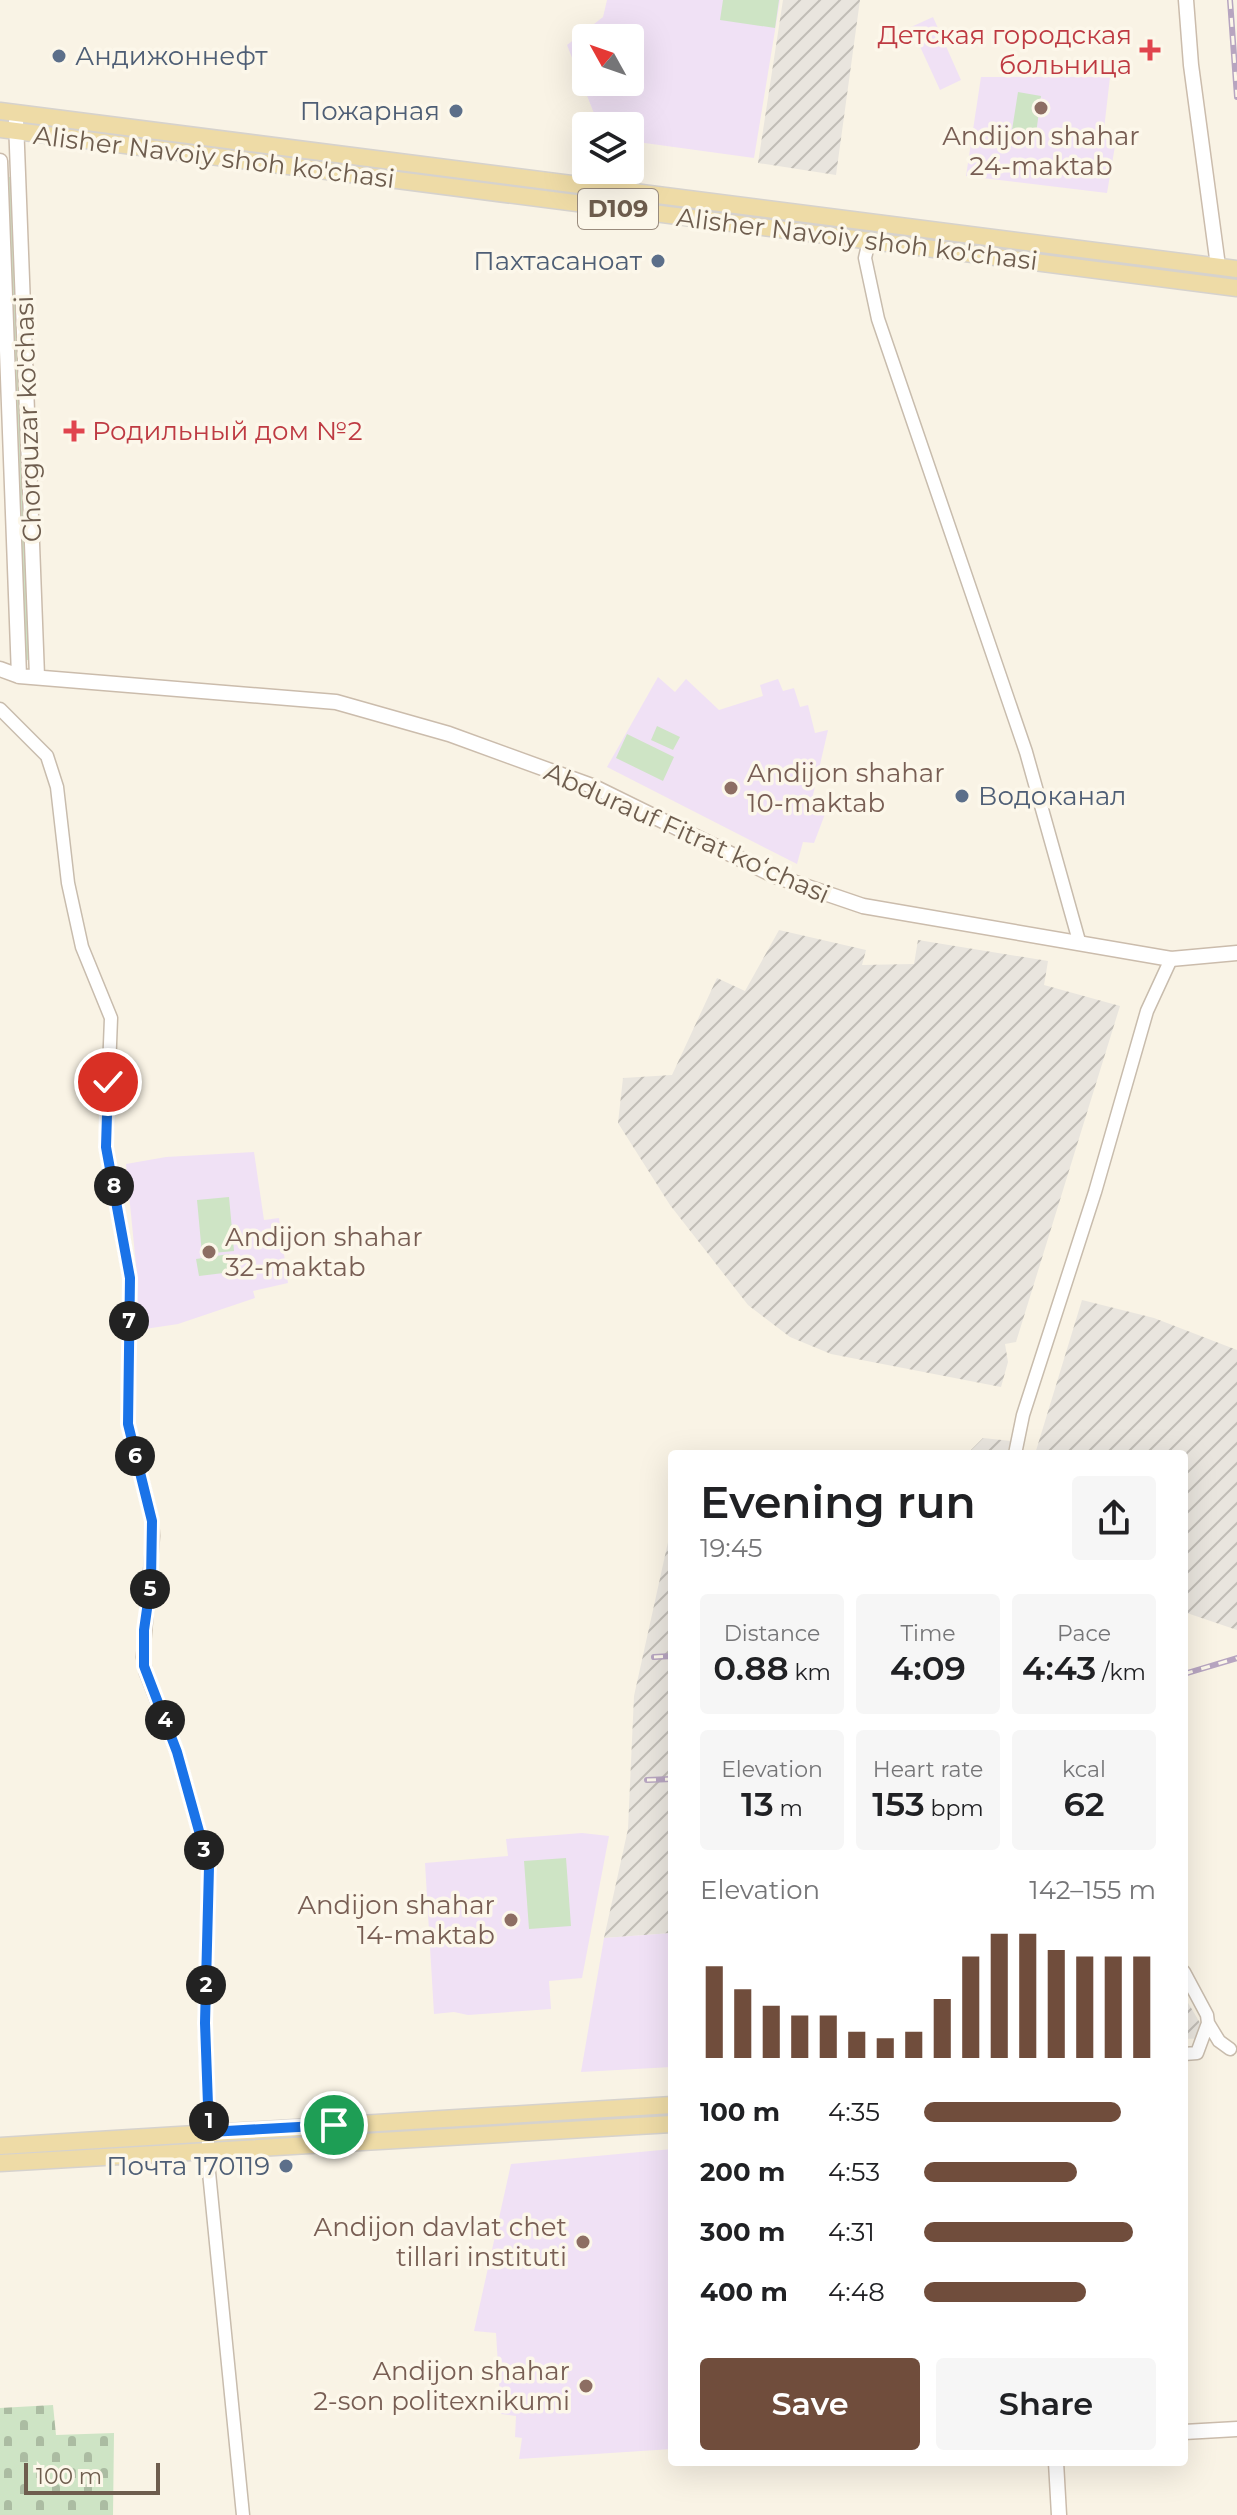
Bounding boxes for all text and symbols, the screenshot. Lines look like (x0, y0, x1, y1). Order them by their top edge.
place label: Детская городская больница (877, 19, 1132, 81)
north arrow (572, 24, 644, 96)
map controls (572, 24, 644, 184)
marker: Детская городская больница (1139, 39, 1161, 61)
place label: Андижоннефт (75, 40, 268, 72)
marker: Андижоннефт (50, 47, 68, 65)
place label: Пожарная (300, 95, 440, 127)
marker: Andijon shahar 24-maktab (1032, 99, 1050, 117)
marker: Пожарная (447, 102, 465, 120)
button: layers (572, 112, 644, 184)
street label: Alisher Navoiy shoh ko'chasi (32, 119, 396, 195)
place label: Andijon shahar 24-maktab (942, 120, 1140, 182)
road number: D109 (578, 189, 658, 229)
street label: Alisher Navoiy shoh ko'chasi (675, 201, 1039, 277)
place label: Пахтасаноат (473, 245, 643, 277)
marker: Пахтасаноат (649, 252, 667, 270)
street label: Chorguzar ko'chasi (8, 295, 48, 543)
place label: Родильный дом №2 (92, 415, 362, 447)
marker: Родильный дом №2 (63, 420, 85, 442)
street label: Abdurauf Fitrat koʻchasi (539, 756, 835, 910)
place label: Andijon shahar 10-maktab (747, 757, 945, 819)
marker: Andijon shahar 10-maktab (722, 779, 740, 797)
place label: Водоканал (978, 780, 1127, 812)
marker: Водоканал (953, 787, 971, 805)
pin (74, 1048, 142, 1116)
icon: check (86, 1060, 130, 1104)
pin: 8 (94, 1166, 134, 1206)
text: 8 (107, 1172, 121, 1199)
place label: Andijon shahar 32-maktab (225, 1221, 423, 1283)
marker: Andijon shahar 32-maktab (200, 1243, 218, 1261)
pin: 7 (109, 1301, 149, 1341)
text: 7 (122, 1307, 136, 1334)
pin: 6 (115, 1436, 155, 1476)
text: 6 (128, 1442, 142, 1469)
text: Evening run (700, 1475, 976, 1529)
button: share (1072, 1476, 1156, 1560)
text: 19:45 (700, 1532, 763, 1564)
pin: 5 (130, 1569, 170, 1609)
text: 5 (143, 1575, 157, 1602)
text: Distance (724, 1620, 820, 1647)
text: Time (900, 1620, 956, 1647)
text: Pace (1057, 1620, 1111, 1647)
text: 0.88 (713, 1647, 789, 1689)
text: 4:09 (890, 1647, 966, 1689)
text: 4:43 (1022, 1647, 1096, 1689)
text: km (789, 1659, 831, 1686)
text: /km (1096, 1659, 1146, 1686)
pin: 4 (145, 1700, 185, 1740)
text: 4 (157, 1706, 173, 1733)
text: Elevation (721, 1756, 823, 1783)
text: Heart rate (873, 1756, 983, 1783)
text: kcal (1062, 1756, 1106, 1783)
text: 13 (741, 1783, 774, 1825)
text: 153 (872, 1783, 925, 1825)
text: 62 (1063, 1783, 1105, 1825)
text: m (774, 1795, 803, 1822)
text: bpm (925, 1795, 984, 1822)
pin: 3 (184, 1830, 224, 1870)
text: 3 (197, 1836, 211, 1863)
text: Elevation (700, 1874, 820, 1906)
text: 142–155 m (1029, 1874, 1156, 1906)
place label: Andijon shahar 14-maktab (297, 1889, 495, 1951)
marker: Andijon shahar 14-maktab (502, 1911, 520, 1929)
pin: 2 (186, 1965, 226, 2005)
text: 2 (200, 1971, 212, 1998)
pin (300, 2091, 368, 2159)
text: 100 m (700, 2096, 780, 2128)
text: 4:35 (828, 2096, 880, 2128)
pin: 1 (189, 2101, 229, 2141)
icon: arrive (312, 2103, 356, 2147)
text: 1 (205, 2107, 213, 2134)
place label: Почта 170119 (106, 2150, 270, 2182)
text: 200 m (700, 2156, 785, 2188)
text: 4:53 (828, 2156, 880, 2188)
marker: Почта 170119 (277, 2157, 295, 2175)
place label: Andijon davlat chet tillari instituti (314, 2211, 567, 2273)
text: 300 m (700, 2216, 785, 2248)
text: 4:31 (828, 2216, 875, 2248)
marker: Andijon davlat chet tillari instituti (574, 2233, 592, 2251)
text: 400 m (700, 2276, 788, 2308)
text: 4:48 (828, 2276, 885, 2308)
place label: Andijon shahar 2-son politexnikumi (313, 2355, 570, 2417)
button: Save (700, 2358, 920, 2450)
button: Share (936, 2358, 1156, 2450)
marker: Andijon shahar 2-son politexnikumi (577, 2377, 595, 2395)
scale bar (24, 2459, 160, 2495)
text: 100 m (36, 2463, 102, 2490)

